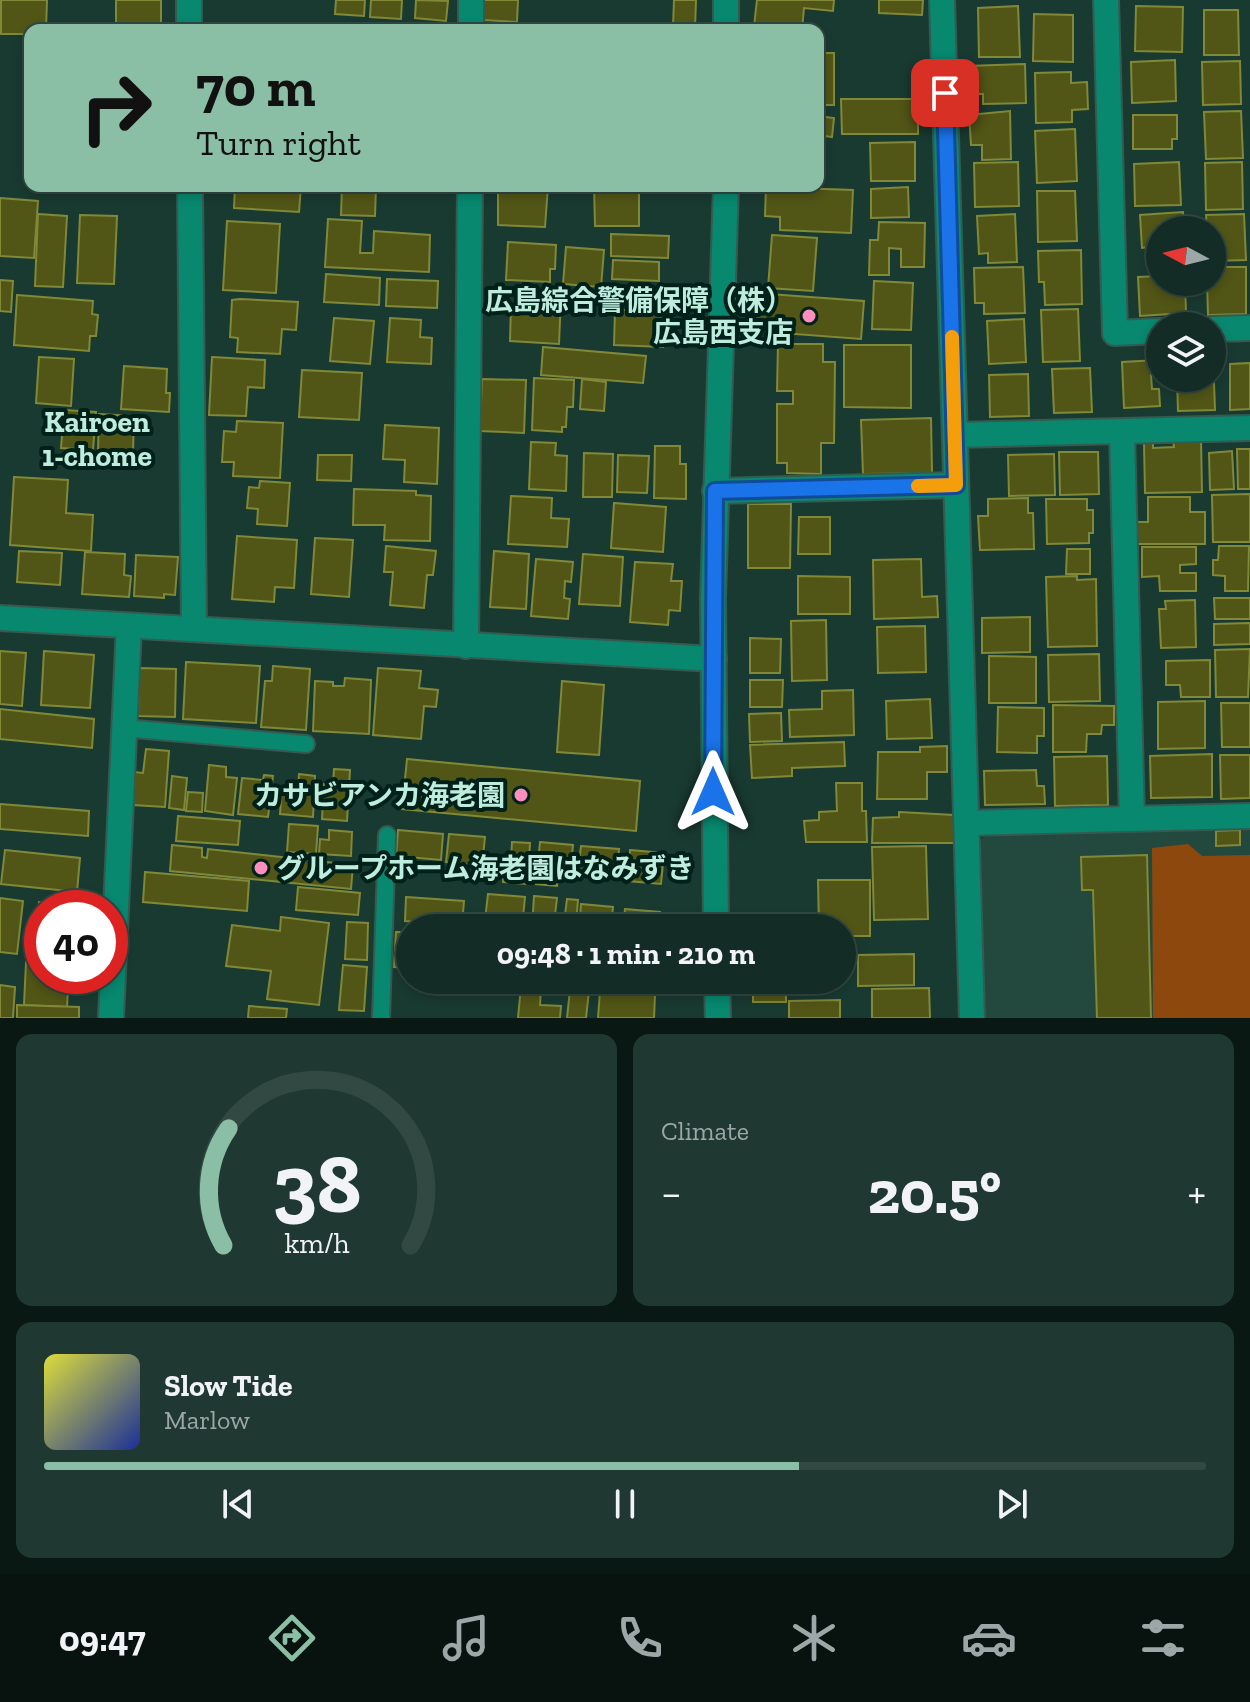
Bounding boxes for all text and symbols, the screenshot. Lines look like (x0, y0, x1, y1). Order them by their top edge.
text: 70 m (196, 53, 316, 120)
icon: right (64, 56, 168, 160)
pin (911, 59, 979, 127)
icon: arrive (923, 71, 967, 115)
text: Turn right (196, 121, 361, 164)
north arrow (1146, 216, 1226, 296)
map controls (1146, 216, 1226, 392)
place label: 広島綜合警備保障（株） 広島西支店 (485, 284, 793, 349)
marker: 広島綜合警備保障（株） 広島西支店 (800, 307, 818, 325)
button: layers (1146, 312, 1226, 392)
district label: Kairoen 1-chome (42, 404, 152, 474)
position arrow (671, 750, 755, 834)
place label: カサビアンカ海老園 (254, 779, 505, 812)
marker: カサビアンカ海老園 (512, 786, 530, 804)
place label: グループホーム海老園はなみずき (277, 852, 694, 885)
marker: グループホーム海老園はなみずき (252, 859, 270, 877)
speed limit sign: 40 (24, 890, 128, 994)
text: 09:48 · 1 min · 210 m (497, 936, 755, 972)
text: Climate (661, 1115, 749, 1147)
text: 38 (272, 1133, 361, 1233)
text: 20.5° (868, 1156, 1001, 1228)
text: − (661, 1166, 682, 1219)
text: + (1187, 1166, 1206, 1219)
text: km/h (284, 1226, 349, 1260)
text: Slow Tide (164, 1368, 292, 1404)
text: Marlow (164, 1404, 250, 1436)
icon: previous (216, 1482, 260, 1526)
icon: pause (603, 1482, 647, 1526)
icon: next (990, 1482, 1034, 1526)
icon: directions (264, 1610, 320, 1666)
icon: music (438, 1610, 494, 1666)
icon: phone (612, 1610, 668, 1666)
icon: climate (786, 1610, 842, 1666)
icon: car (961, 1610, 1017, 1666)
icon: filters (1135, 1610, 1191, 1666)
text: 09:47 (59, 1617, 146, 1660)

